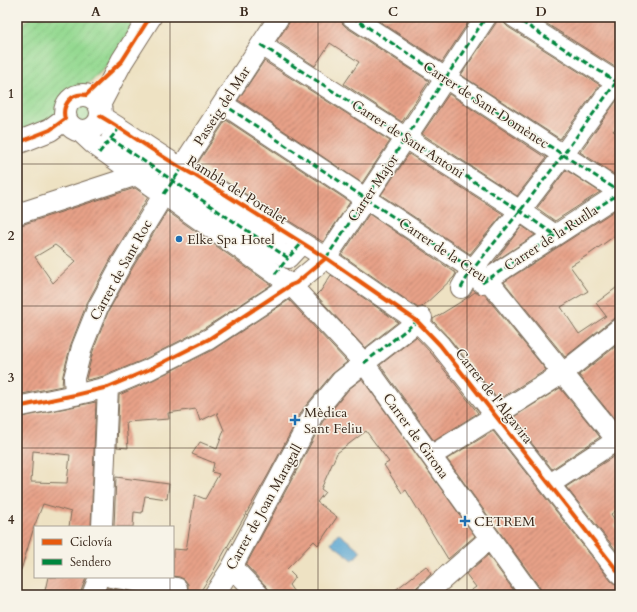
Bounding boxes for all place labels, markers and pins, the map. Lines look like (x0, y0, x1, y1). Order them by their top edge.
place label: Elke Spa Hotel (187, 230, 275, 249)
marker: Elke Spa Hotel (174, 234, 184, 244)
place label: Mèdica Sant Feliu (304, 403, 363, 438)
marker: Mèdica Sant Feliu (289, 414, 301, 426)
place label: CETREM (474, 512, 535, 531)
marker: CETREM (459, 515, 471, 527)

